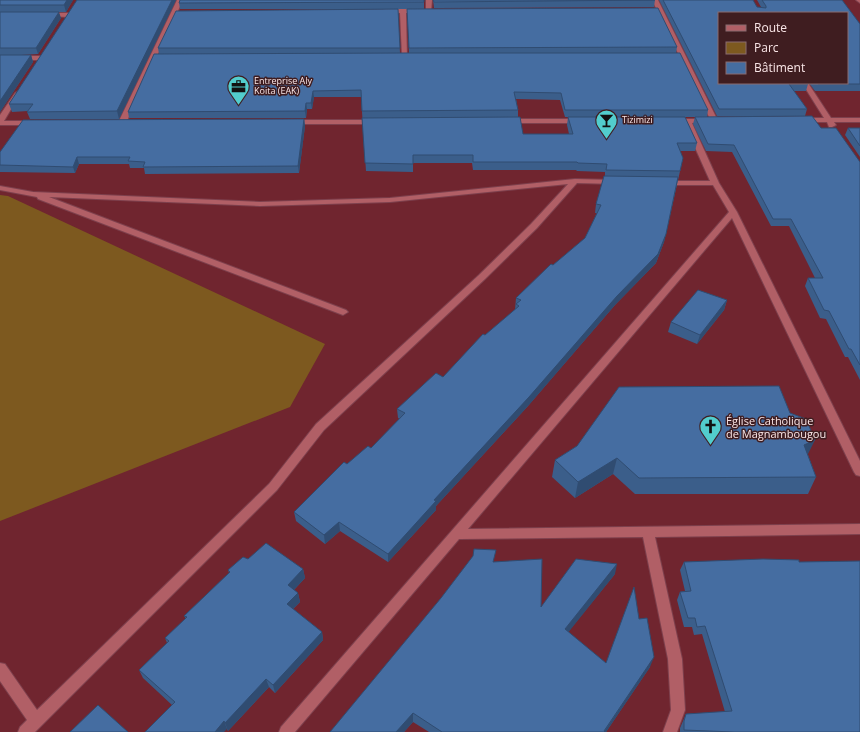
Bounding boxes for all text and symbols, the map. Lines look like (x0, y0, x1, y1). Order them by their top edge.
legend (718, 12, 848, 84)
text: Route (754, 19, 787, 36)
text: Parc (754, 39, 779, 56)
text: Bâtiment (754, 59, 805, 76)
office icon: Entreprise Aly Koita (EAK) (225, 73, 251, 106)
place label: Entreprise Aly Koita (EAK) (254, 74, 313, 97)
bar icon: Tizimizi (594, 107, 620, 140)
place label: Tizimizi (622, 113, 653, 126)
place label: Église Catholique de Magnambougou (726, 413, 826, 441)
church icon: Église Catholique de Magnambougou (697, 414, 723, 447)

